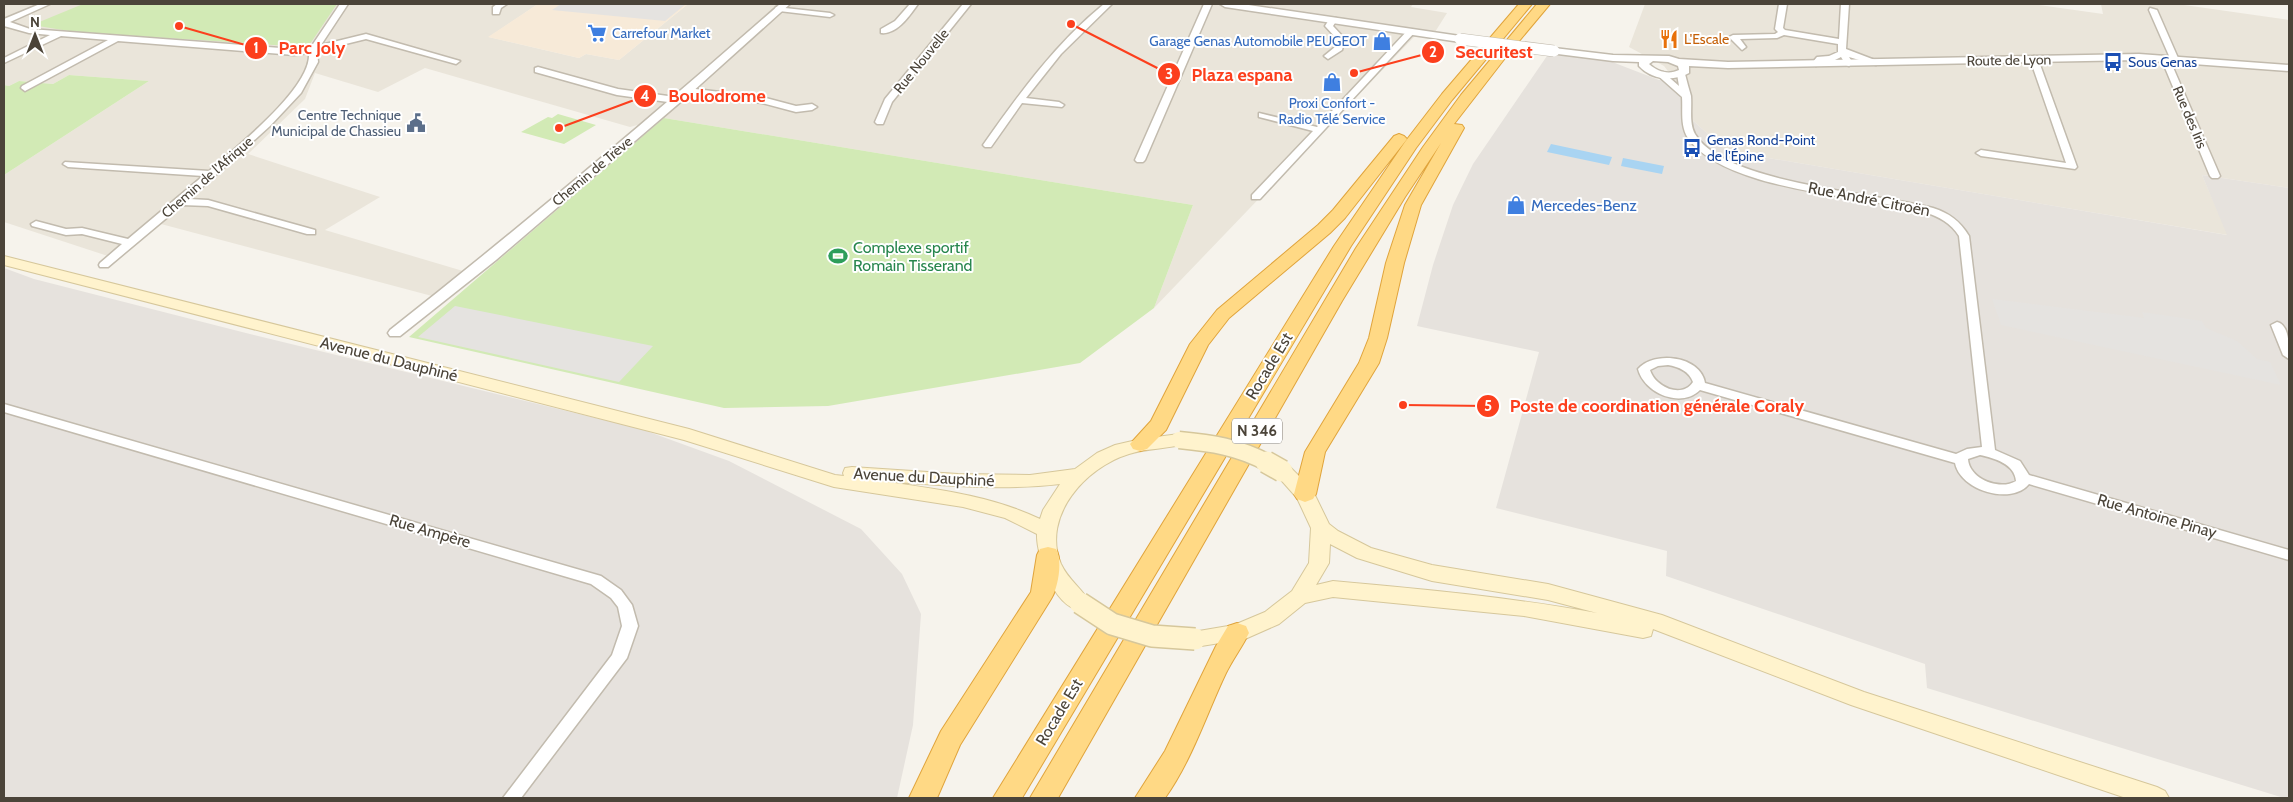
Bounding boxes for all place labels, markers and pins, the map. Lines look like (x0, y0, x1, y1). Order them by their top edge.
supermarket icon: Carrefour Market (586, 22, 608, 44)
place label: Carrefour Market (612, 24, 711, 42)
restaurant icon: L'Escale (1658, 28, 1680, 50)
shop icon: Garage Genas Automobile PEUGEOT (1371, 30, 1393, 52)
place label: L'Escale (1684, 30, 1729, 48)
callout: Parc Joly (243, 31, 355, 64)
place label: Garage Genas Automobile PEUGEOT (1149, 32, 1368, 50)
callout: Securitest (1421, 35, 1543, 68)
bus stop icon: Sous Genas (2102, 51, 2124, 73)
place label: Sous Genas (2128, 53, 2197, 71)
callout: Plaza espana (1156, 58, 1302, 91)
shop icon: Proxi Confort - Radio Télé Service (1321, 71, 1343, 93)
callout: Boulodrome (633, 80, 776, 113)
place label: Proxi Confort - Radio Télé Service (1279, 94, 1385, 128)
place label: Centre Technique Municipal de Chassieu (271, 106, 401, 140)
public building icon: Centre Technique Municipal de Chassieu (405, 112, 427, 134)
place label: Genas Rond-Point de l'Épine (1707, 131, 1816, 165)
bus stop icon: Genas Rond-Point de l'Épine (1681, 137, 1703, 159)
shop icon: Mercedes-Benz (1505, 194, 1527, 216)
place label: Mercedes-Benz (1531, 196, 1637, 215)
place label: Complexe sportif Romain Tisserand (853, 238, 972, 275)
sports icon: Complexe sportif Romain Tisserand (827, 245, 849, 267)
callout: Poste de coordination générale Coraly (1475, 390, 1814, 423)

